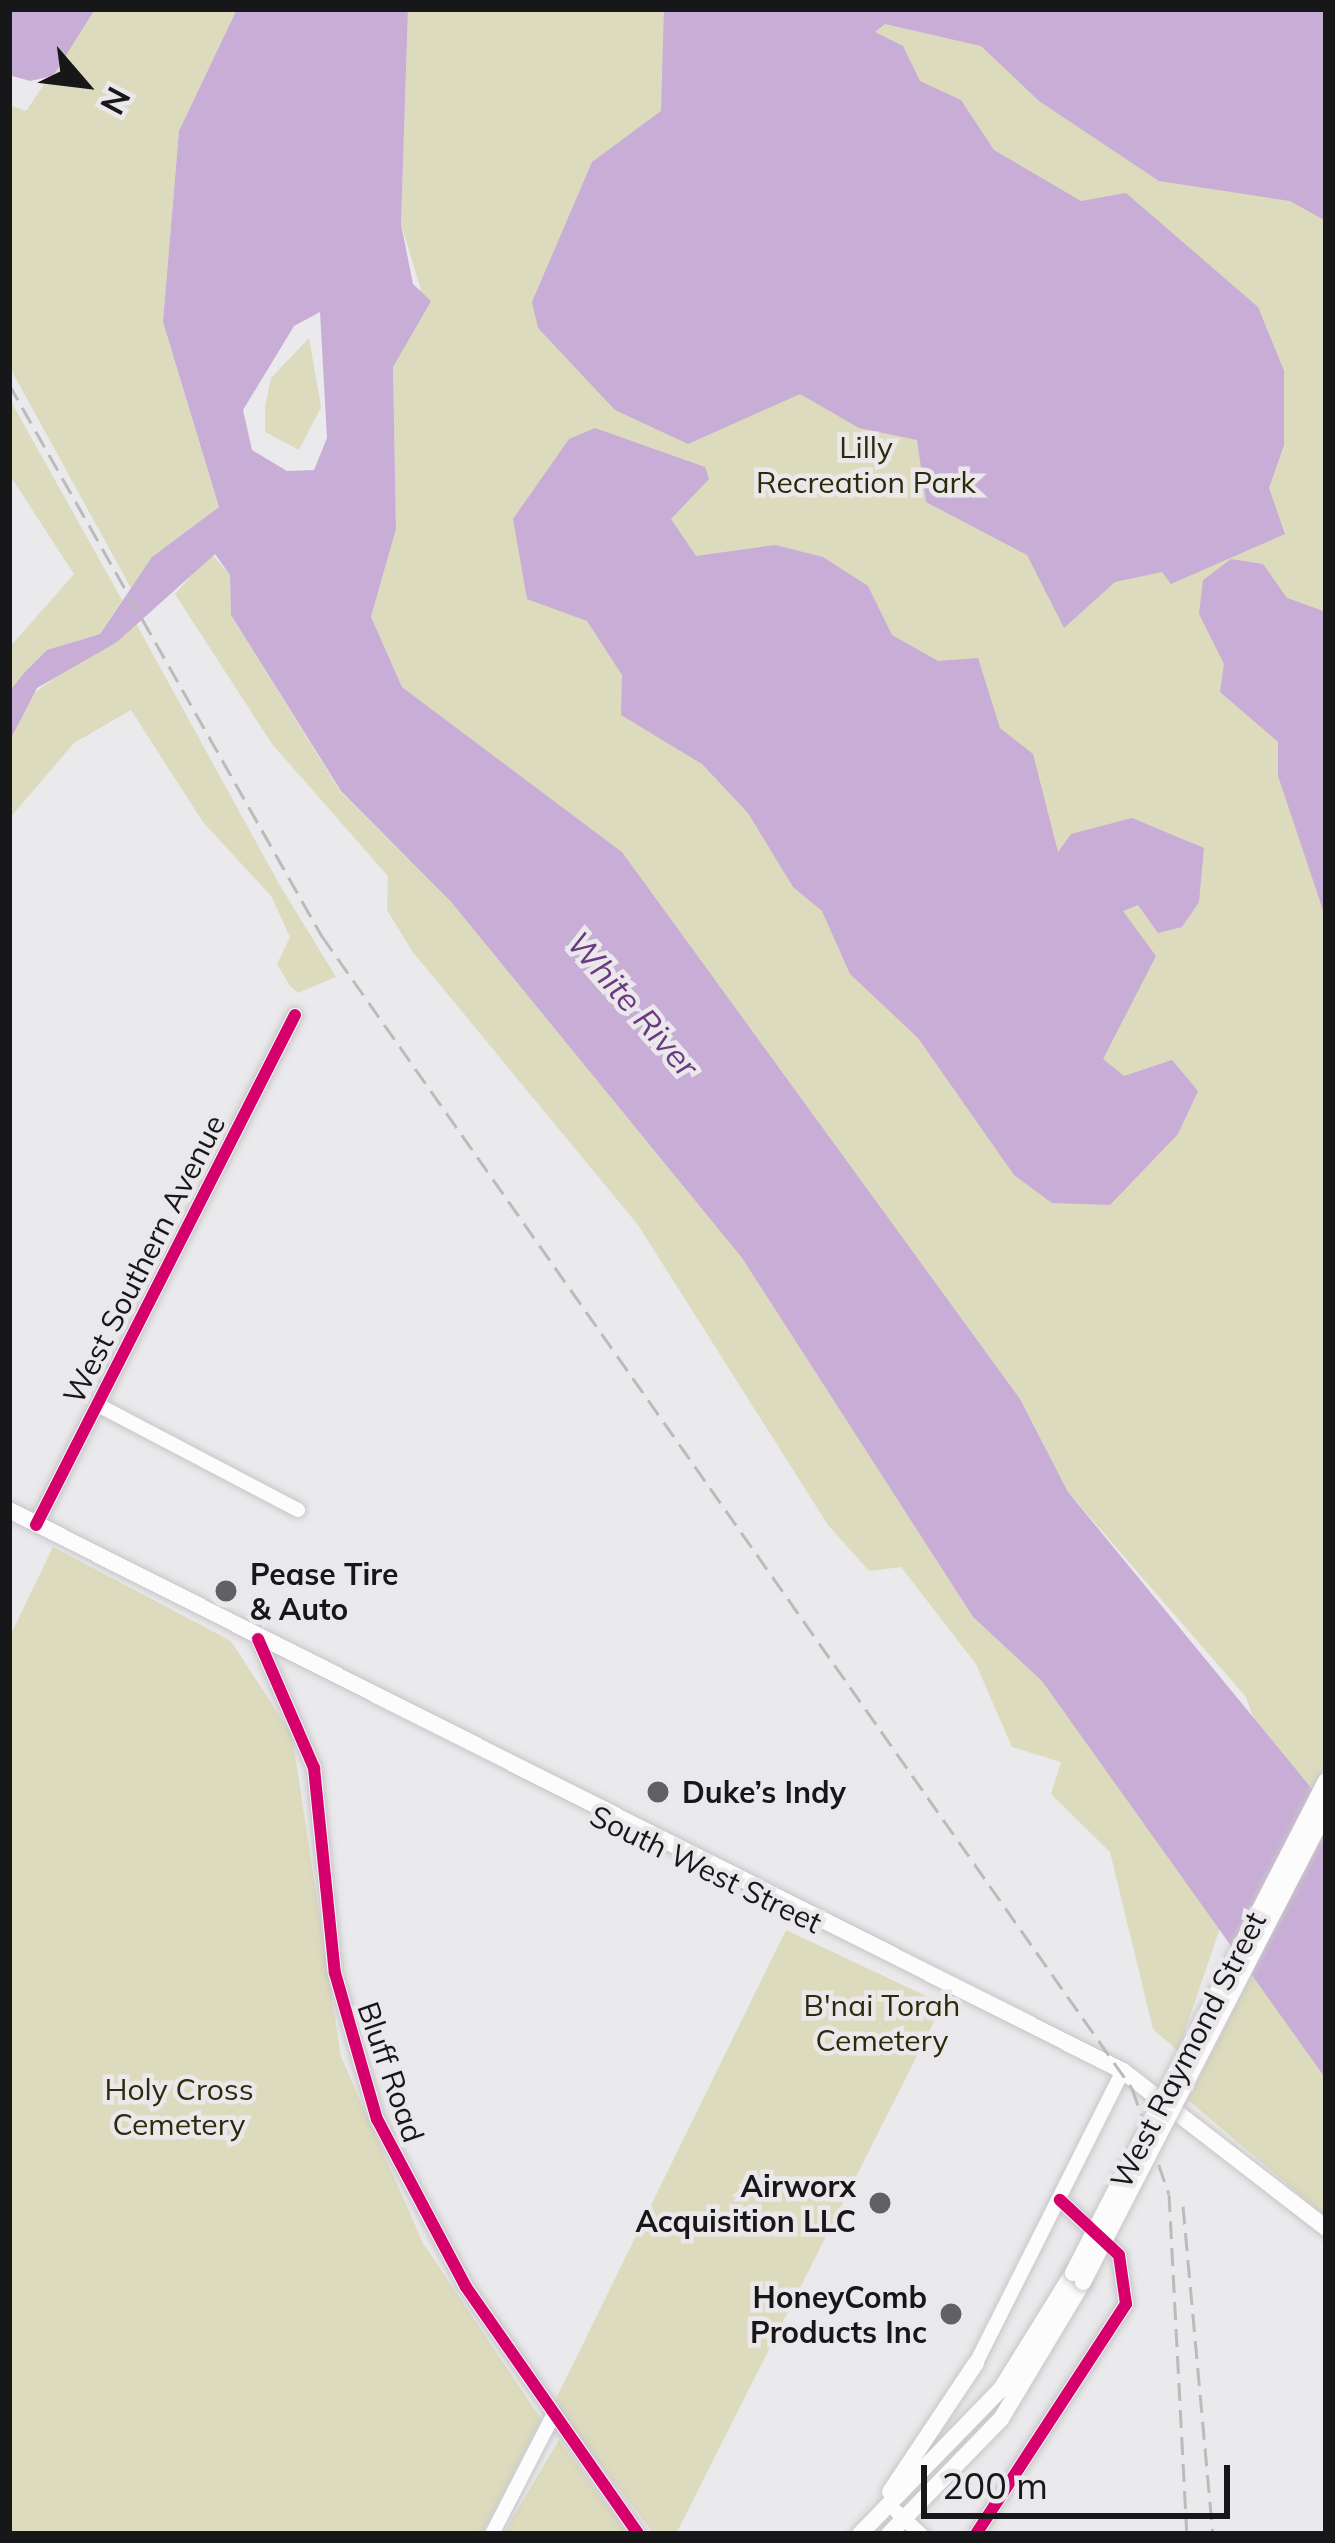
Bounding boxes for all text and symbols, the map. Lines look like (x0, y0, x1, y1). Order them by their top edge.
north arrow (24, 24, 144, 144)
text: N (92, 81, 140, 122)
park label: Lilly Recreation Park (756, 429, 976, 500)
water label: White River (559, 923, 707, 1085)
street label: West Southern Avenue (55, 1109, 233, 1409)
place label: Pease Tire & Auto (250, 1556, 398, 1626)
marker: Pease Tire & Auto (213, 1578, 239, 1604)
place label: Duke’s Indy (682, 1774, 846, 1810)
marker: Duke’s Indy (645, 1779, 671, 1805)
street label: South West Street (584, 1797, 828, 1941)
street label: West Raymond Street (1103, 1906, 1273, 2194)
park label: B'nai Torah Cemetery (804, 1987, 960, 2058)
street label: Bluff Road (350, 1997, 432, 2147)
park label: Holy Cross Cemetery (104, 2071, 254, 2142)
place label: Airworx Acquisition LLC (635, 2168, 856, 2238)
marker: Airworx Acquisition LLC (867, 2190, 893, 2216)
place label: HoneyComb Products Inc (750, 2279, 927, 2350)
marker: HoneyComb Products Inc (938, 2301, 964, 2327)
scale bar (927, 2441, 1236, 2515)
text: 200 m (942, 2463, 1048, 2508)

